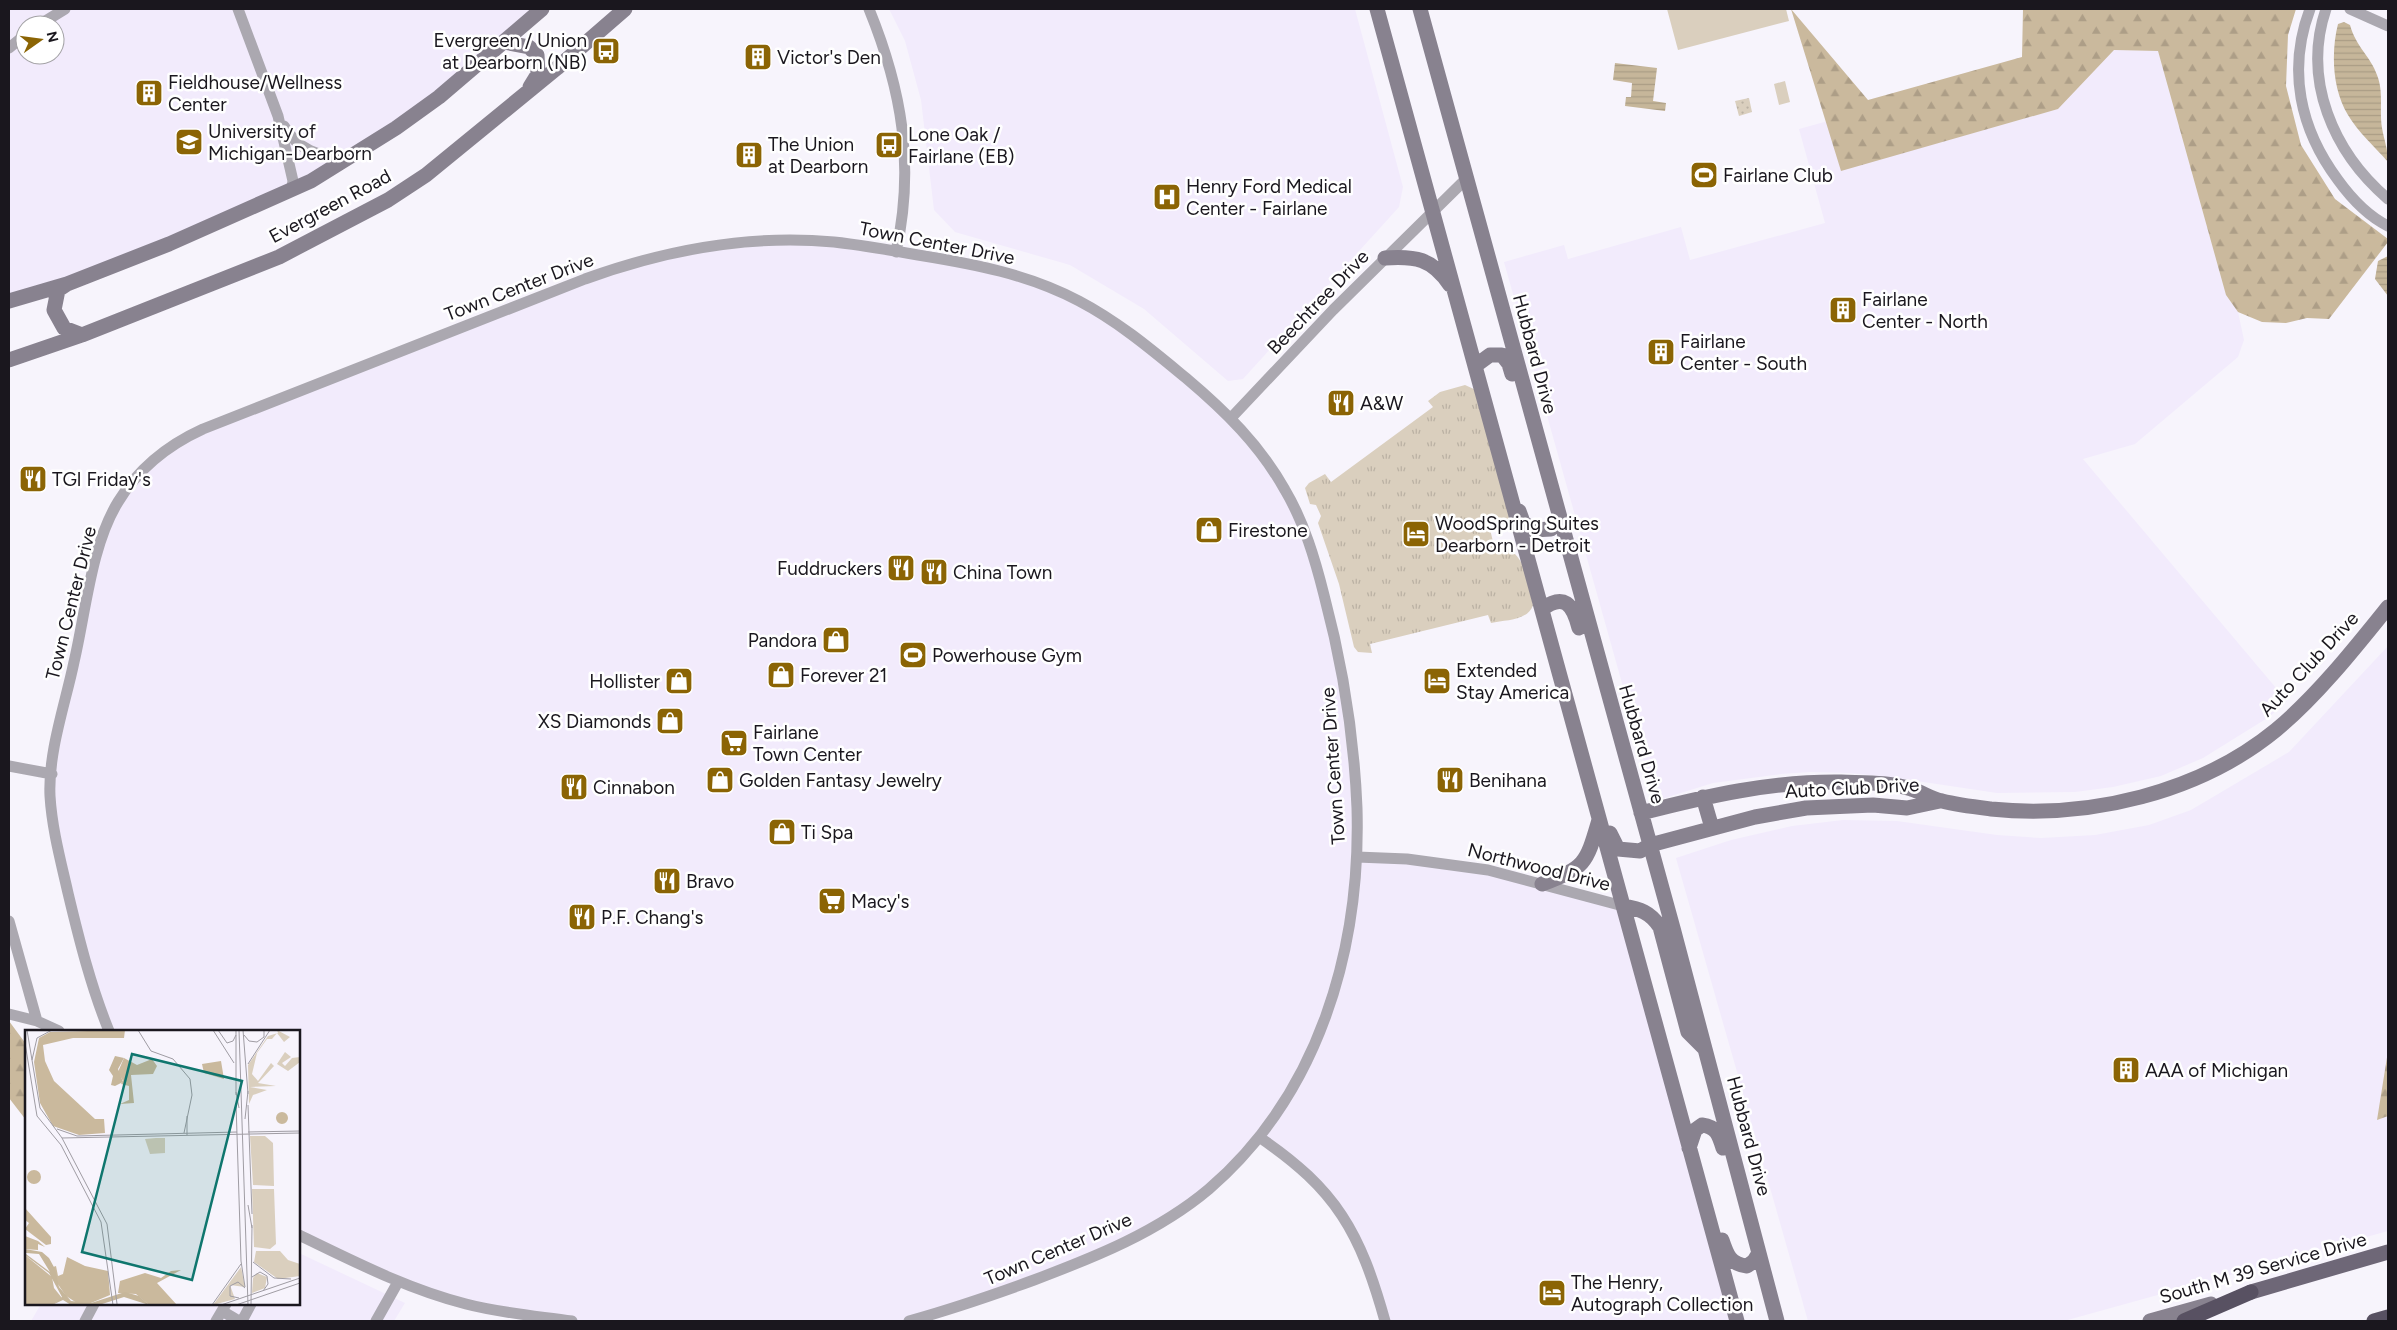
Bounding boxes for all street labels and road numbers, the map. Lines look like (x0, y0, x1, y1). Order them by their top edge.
street label: Evergreen Road (265, 164, 395, 248)
street label: Town Center Drive (857, 217, 1017, 269)
street label: Beechtree Drive (1262, 245, 1374, 359)
street label: Town Center Drive (441, 248, 597, 326)
street label: Hubbard Drive (1508, 292, 1562, 416)
street label: Town Center Drive (41, 524, 101, 682)
street label: Auto Club Drive (2255, 607, 2363, 721)
street label: Hubbard Drive (1614, 682, 1670, 806)
street label: Town Center Drive (1316, 687, 1350, 845)
street label: Auto Club Drive (1784, 773, 1920, 803)
street label: Northwood Drive (1465, 838, 1613, 896)
street label: Hubbard Drive (1722, 1074, 1776, 1198)
street label: Town Center Drive (981, 1208, 1135, 1290)
street label: South M 39 Service Drive (2157, 1227, 2369, 1309)

